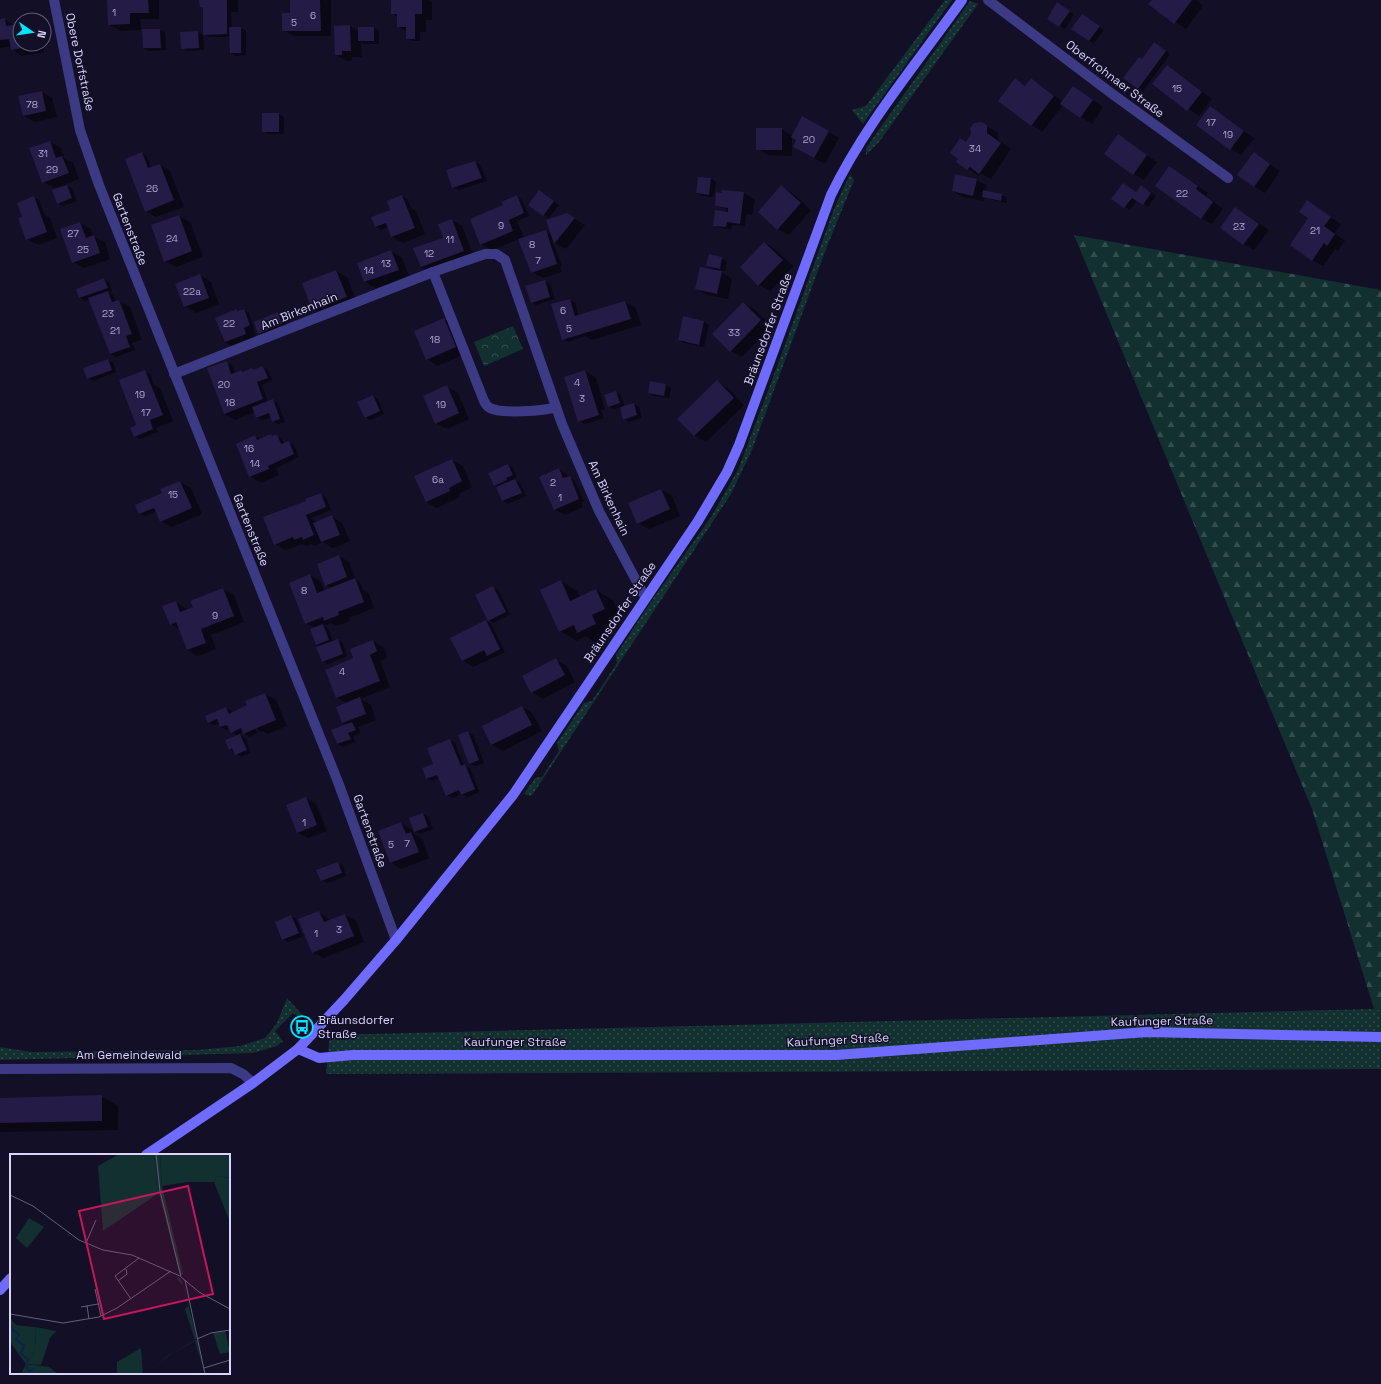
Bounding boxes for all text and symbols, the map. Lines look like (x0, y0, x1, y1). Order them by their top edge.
house number: 1 (112, 6, 116, 19)
house number: 6 (310, 9, 316, 22)
street label: Obere Dorfstraße (62, 11, 98, 113)
north arrow (12, 12, 52, 52)
house number: 5 (291, 16, 297, 29)
text: N (34, 29, 49, 39)
street label: Oberfrohnaer Straße (1063, 37, 1167, 121)
house number: 15 (1172, 82, 1182, 95)
house number: 78 (26, 98, 38, 111)
house number: 17 (1206, 116, 1216, 129)
house number: 19 (1223, 128, 1233, 141)
house number: 20 (803, 133, 815, 146)
house number: 34 (969, 142, 981, 155)
house number: 31 (38, 147, 48, 160)
house number: 29 (46, 163, 58, 176)
house number: 26 (146, 182, 158, 195)
house number: 22 (1176, 187, 1188, 200)
street label: Gartenstraße (109, 190, 151, 268)
house number: 9 (498, 219, 504, 232)
house number: 23 (1233, 220, 1245, 233)
house number: 21 (1310, 224, 1320, 237)
house number: 27 (67, 227, 79, 240)
house number: 24 (166, 232, 178, 245)
house number: 11 (446, 233, 454, 246)
house number: 8 (529, 238, 535, 251)
house number: 25 (77, 243, 89, 256)
house number: 12 (424, 247, 434, 260)
house number: 7 (535, 254, 541, 267)
house number: 13 (381, 257, 391, 270)
house number: 14 (364, 264, 374, 277)
street label: Bräunsdorfer Straße (740, 271, 796, 387)
house number: 22a (183, 285, 201, 298)
street label: Am Birkenhain (258, 288, 340, 334)
house number: 6 (560, 304, 566, 317)
house number: 23 (102, 307, 114, 320)
house number: 22 (223, 317, 235, 330)
house number: 5 (566, 322, 572, 335)
house number: 21 (110, 324, 120, 337)
house number: 33 (728, 326, 740, 339)
house number: 18 (430, 333, 440, 346)
house number: 4 (574, 376, 580, 389)
house number: 20 (218, 378, 230, 391)
house number: 19 (135, 388, 145, 401)
house number: 3 (579, 392, 585, 405)
house number: 18 (225, 396, 235, 409)
house number: 19 (436, 398, 446, 411)
house number: 17 (141, 406, 151, 419)
house number: 16 (244, 442, 254, 455)
house number: 14 (250, 457, 260, 470)
street label: Am Birkenhain (585, 458, 633, 538)
house number: 6a (432, 473, 444, 486)
house number: 2 (550, 476, 556, 489)
house number: 15 (168, 488, 178, 501)
street label: Gartenstraße (229, 491, 273, 569)
house number: 1 (558, 491, 562, 504)
street label: Bräunsdorfer Straße (580, 559, 660, 665)
house number: 8 (301, 584, 307, 597)
house number: 9 (212, 609, 218, 622)
house number: 4 (339, 665, 345, 678)
street label: Gartenstraße (349, 792, 391, 870)
house number: 1 (302, 816, 306, 829)
house number: 7 (404, 837, 410, 850)
house number: 5 (388, 838, 394, 851)
house number: 3 (336, 923, 342, 936)
house number: 1 (314, 927, 318, 940)
place label: Bräunsdorfer Straße (318, 1012, 395, 1042)
street label: Kaufunger Straße (1111, 1012, 1213, 1030)
bus stop icon: Bräunsdorfer Straße (289, 1014, 315, 1040)
street label: Kaufunger Straße (786, 1029, 890, 1051)
street label: Kaufunger Straße (464, 1034, 566, 1050)
street label: Am Gemeindewald (76, 1047, 182, 1063)
inset map (10, 1154, 230, 1374)

